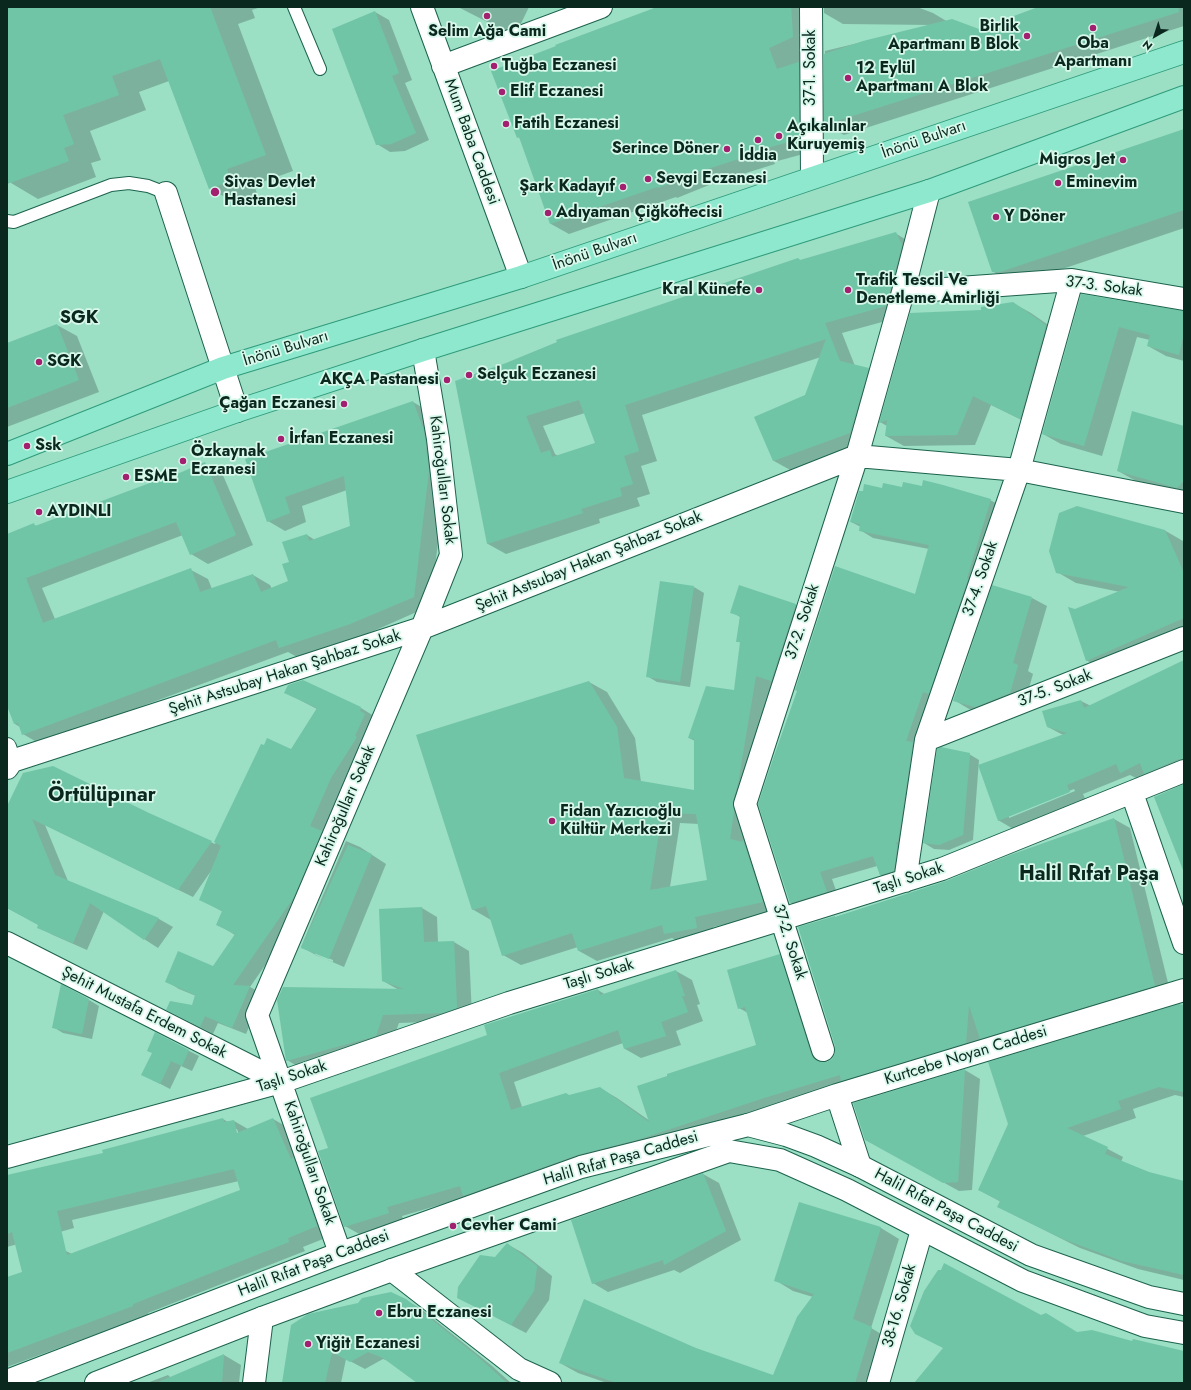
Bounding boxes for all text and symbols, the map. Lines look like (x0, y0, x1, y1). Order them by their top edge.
marker: Selim Ağa Cami (482, 11, 492, 21)
north arrow (1135, 16, 1175, 56)
place label: Birlik Apartmanı B Blok (888, 17, 1019, 55)
place label: Selim Ağa Cami (428, 22, 546, 42)
marker: Oba Apartmanı (1088, 23, 1098, 33)
street label: 37-1. Sokak (801, 30, 821, 106)
marker: Birlik Apartmanı B Blok (1022, 31, 1032, 41)
place label: Oba Apartmanı (1054, 34, 1132, 72)
text: N (1139, 36, 1156, 54)
place label: Tuğba Eczanesi (502, 56, 617, 76)
place label: 12 Eylül Apartmanı A Blok (856, 59, 988, 97)
marker: Tuğba Eczanesi (489, 61, 499, 71)
marker: 12 Eylül Apartmanı A Blok (843, 73, 853, 83)
street label: Mum Baba Caddesi (439, 76, 503, 208)
place label: Elif Eczanesi (510, 82, 603, 102)
marker: Elif Eczanesi (497, 87, 507, 97)
place label: Fatih Eczanesi (514, 114, 619, 134)
place label: Açıkalınlar Kuruyemiş (787, 117, 866, 155)
street label: İnönü Bulvarı (879, 117, 969, 163)
marker: Fatih Eczanesi (501, 119, 511, 129)
marker: Açıkalınlar Kuruyemiş (774, 131, 784, 141)
marker: İddia (753, 135, 763, 145)
place label: Serince Döner (612, 139, 719, 159)
marker: Serince Döner (722, 144, 732, 154)
place label: İddia (739, 146, 777, 166)
place label: Migros Jet (1039, 150, 1115, 170)
marker: Migros Jet (1118, 155, 1128, 165)
place label: Sevgi Eczanesi (656, 169, 767, 189)
place label: Sivas Devlet Hastanesi (224, 173, 315, 211)
place label: Eminevim (1066, 173, 1137, 193)
marker: Sevgi Eczanesi (643, 174, 653, 184)
place label: Şark Kadayıf (519, 177, 615, 197)
marker: Eminevim (1053, 178, 1063, 188)
marker: Şark Kadayıf (618, 182, 628, 192)
marker: Sivas Devlet Hastanesi (209, 186, 221, 198)
place label: Adıyaman Çiğköftecisi (556, 203, 722, 223)
place label: Y Döner (1004, 207, 1065, 227)
marker: Adıyaman Çiğköftecisi (543, 208, 553, 218)
marker: Y Döner (991, 212, 1001, 222)
street label: İnönü Bulvarı (550, 229, 640, 275)
place label: Trafik Tescil Ve Denetleme Amirliği (856, 271, 1000, 309)
street label: 37-3. Sokak (1064, 273, 1144, 301)
place label: Kral Künefe (662, 280, 751, 300)
marker: Kral Künefe (754, 285, 764, 295)
marker: Trafik Tescil Ve Denetleme Amirliği (843, 285, 853, 295)
district label: SGK (60, 308, 98, 330)
street label: İnönü Bulvarı (241, 327, 331, 371)
place label: SGK (47, 352, 81, 372)
marker: SGK (34, 357, 44, 367)
place label: Selçuk Eczanesi (477, 365, 596, 385)
place label: AKÇA Pastanesi (320, 370, 439, 390)
marker: Selçuk Eczanesi (464, 370, 474, 380)
marker: AKÇA Pastanesi (442, 375, 452, 385)
place label: Çağan Eczanesi (219, 394, 336, 414)
marker: Çağan Eczanesi (339, 399, 349, 409)
street label: Kahiroğulları Sokak (425, 415, 459, 545)
place label: İrfan Eczanesi (289, 429, 393, 449)
marker: İrfan Eczanesi (276, 434, 286, 444)
place label: Ssk (35, 436, 62, 456)
marker: Ssk (22, 441, 32, 451)
place label: Özkaynak Eczanesi (191, 442, 266, 480)
marker: Özkaynak Eczanesi (178, 456, 188, 466)
place label: ESME (134, 467, 178, 487)
marker: ESME (121, 472, 131, 482)
place label: AYDINLI (47, 502, 111, 522)
marker: AYDINLI (34, 507, 44, 517)
street label: Şehit Astsubay Hakan Şahbaz Sokak (473, 508, 705, 616)
street label: 37-4. Sokak (959, 539, 1003, 619)
street label: 37-2. Sokak (782, 582, 824, 662)
street label: Şehit Astsubay Hakan Şahbaz Sokak (167, 626, 403, 720)
street label: 37-5. Sokak (1015, 666, 1095, 712)
street label: Kahiroğulları Sokak (312, 743, 380, 869)
district label: Örtülüpınar (48, 784, 156, 808)
place label: Fidan Yazıcıoğlu Kültür Merkezi (560, 802, 681, 840)
marker: Fidan Yazıcıoğlu Kültür Merkezi (547, 816, 557, 826)
street label: Taşlı Sokak (872, 859, 946, 899)
district label: Halil Rıfat Paşa (1019, 863, 1159, 887)
street label: 37-2. Sokak (768, 902, 810, 982)
street label: Taşlı Sokak (562, 955, 636, 995)
street label: Şehit Mustafa Erdem Sokak (58, 963, 230, 1063)
street label: Kurtcebe Noyan Caddesi (882, 1022, 1050, 1090)
street label: Taşlı Sokak (255, 1057, 329, 1097)
street label: Kahiroğulları Sokak (279, 1099, 339, 1227)
street label: Halil Rıfat Paşa Caddesi (541, 1128, 701, 1190)
street label: Halil Rıfat Paşa Caddesi (871, 1165, 1021, 1257)
place label: Cevher Cami (461, 1216, 557, 1236)
marker: Cevher Cami (448, 1221, 458, 1231)
street label: Halil Rıfat Paşa Caddesi (236, 1226, 392, 1302)
street label: 38-16. Sokak (879, 1262, 921, 1350)
place label: Ebru Eczanesi (387, 1303, 492, 1323)
marker: Ebru Eczanesi (374, 1308, 384, 1318)
place label: Yiğit Eczanesi (316, 1334, 420, 1354)
marker: Yiğit Eczanesi (303, 1339, 313, 1349)

